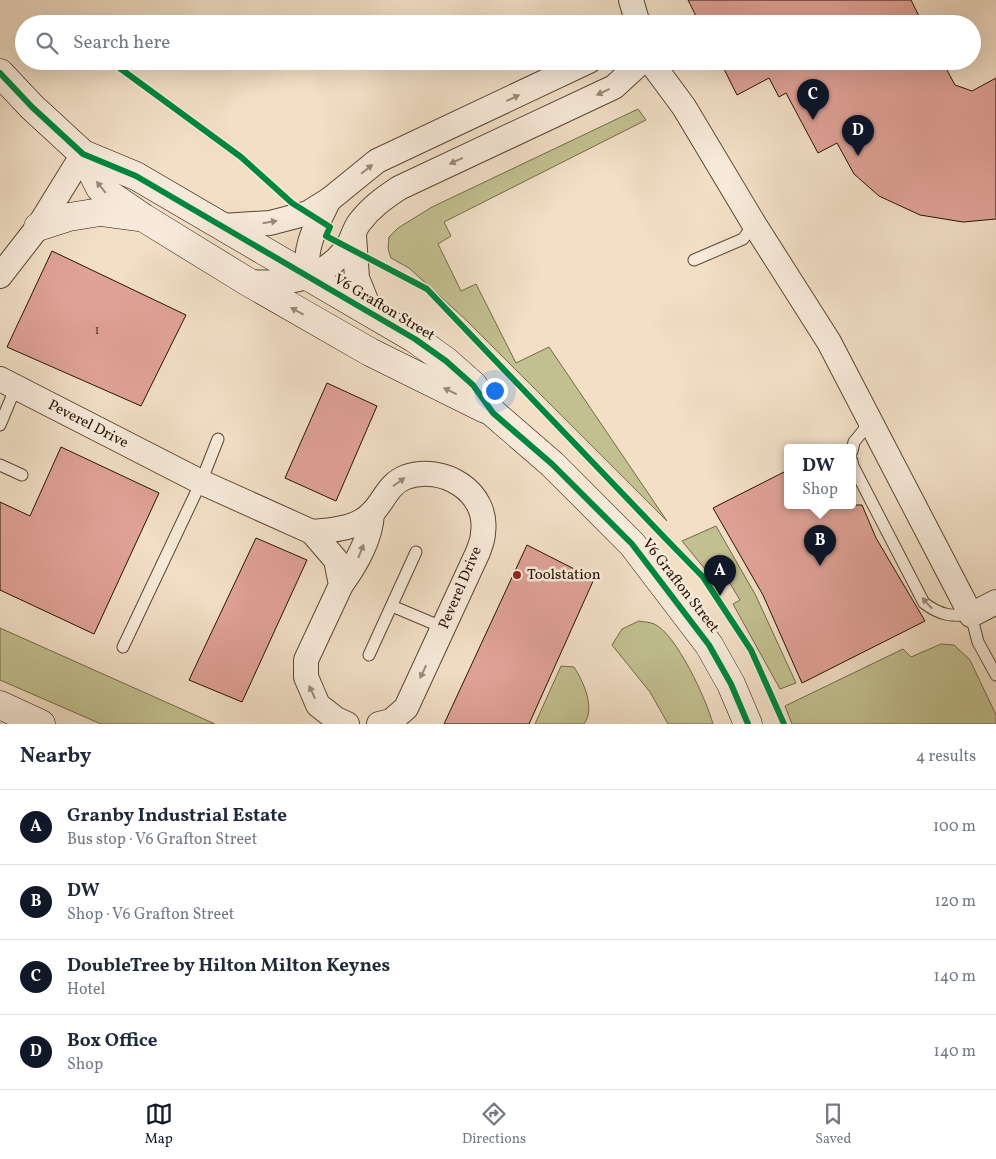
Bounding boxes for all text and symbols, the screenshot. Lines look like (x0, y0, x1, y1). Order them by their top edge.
search box (15, 15, 981, 70)
icon: search (33, 29, 61, 57)
text: Search here (73, 30, 170, 56)
pin: C (797, 79, 829, 120)
one-way arrow (596, 88, 610, 96)
one-way arrow (506, 93, 520, 101)
pin: D (842, 115, 874, 156)
one-way arrow (449, 157, 463, 165)
one-way arrow (360, 164, 373, 175)
one-way arrow (96, 180, 107, 193)
one-way arrow (263, 218, 279, 226)
street label: V6 Grafton Street (329, 269, 439, 347)
one-way arrow (291, 306, 304, 315)
house number: 1 (95, 323, 99, 339)
your location (482, 378, 508, 404)
one-way arrow (443, 387, 457, 395)
street label: Peverel Drive (44, 395, 132, 454)
popup (784, 444, 856, 509)
text: DW (802, 453, 835, 479)
one-way arrow (392, 477, 406, 487)
text: Shop (802, 479, 838, 501)
pin: B (804, 525, 836, 566)
street label: V6 Grafton Street (636, 534, 724, 638)
one-way arrow (357, 543, 365, 558)
street label: Peverel Drive (434, 544, 488, 632)
pin: A (704, 555, 736, 596)
place label: Toolstation (527, 565, 601, 586)
marker: Toolstation (511, 569, 523, 581)
one-way arrow (921, 597, 932, 609)
one-way arrow (419, 665, 427, 679)
one-way arrow (308, 685, 316, 699)
text: Nearby (20, 742, 91, 771)
text: 4 results (916, 746, 976, 768)
text: Granby Industrial Estate (67, 803, 287, 829)
text: A (30, 816, 42, 838)
text: 100 m (933, 816, 976, 838)
text: Bus stop · V6 Grafton Street (67, 829, 257, 851)
text: DW (67, 878, 100, 904)
text: B (31, 891, 41, 913)
text: 120 m (934, 891, 976, 913)
text: Shop · V6 Grafton Street (67, 904, 234, 926)
text: DoubleTree by Hilton Milton Keynes (67, 953, 390, 979)
text: C (31, 966, 41, 988)
text: 140 m (934, 966, 976, 988)
text: Hotel (67, 979, 105, 1001)
text: Box Office (67, 1028, 158, 1054)
text: D (30, 1041, 42, 1063)
text: 140 m (934, 1041, 976, 1063)
text: Shop (67, 1054, 103, 1076)
tab: Map (145, 1100, 173, 1149)
tab: Directions (462, 1100, 526, 1149)
tab: Saved (815, 1100, 851, 1149)

